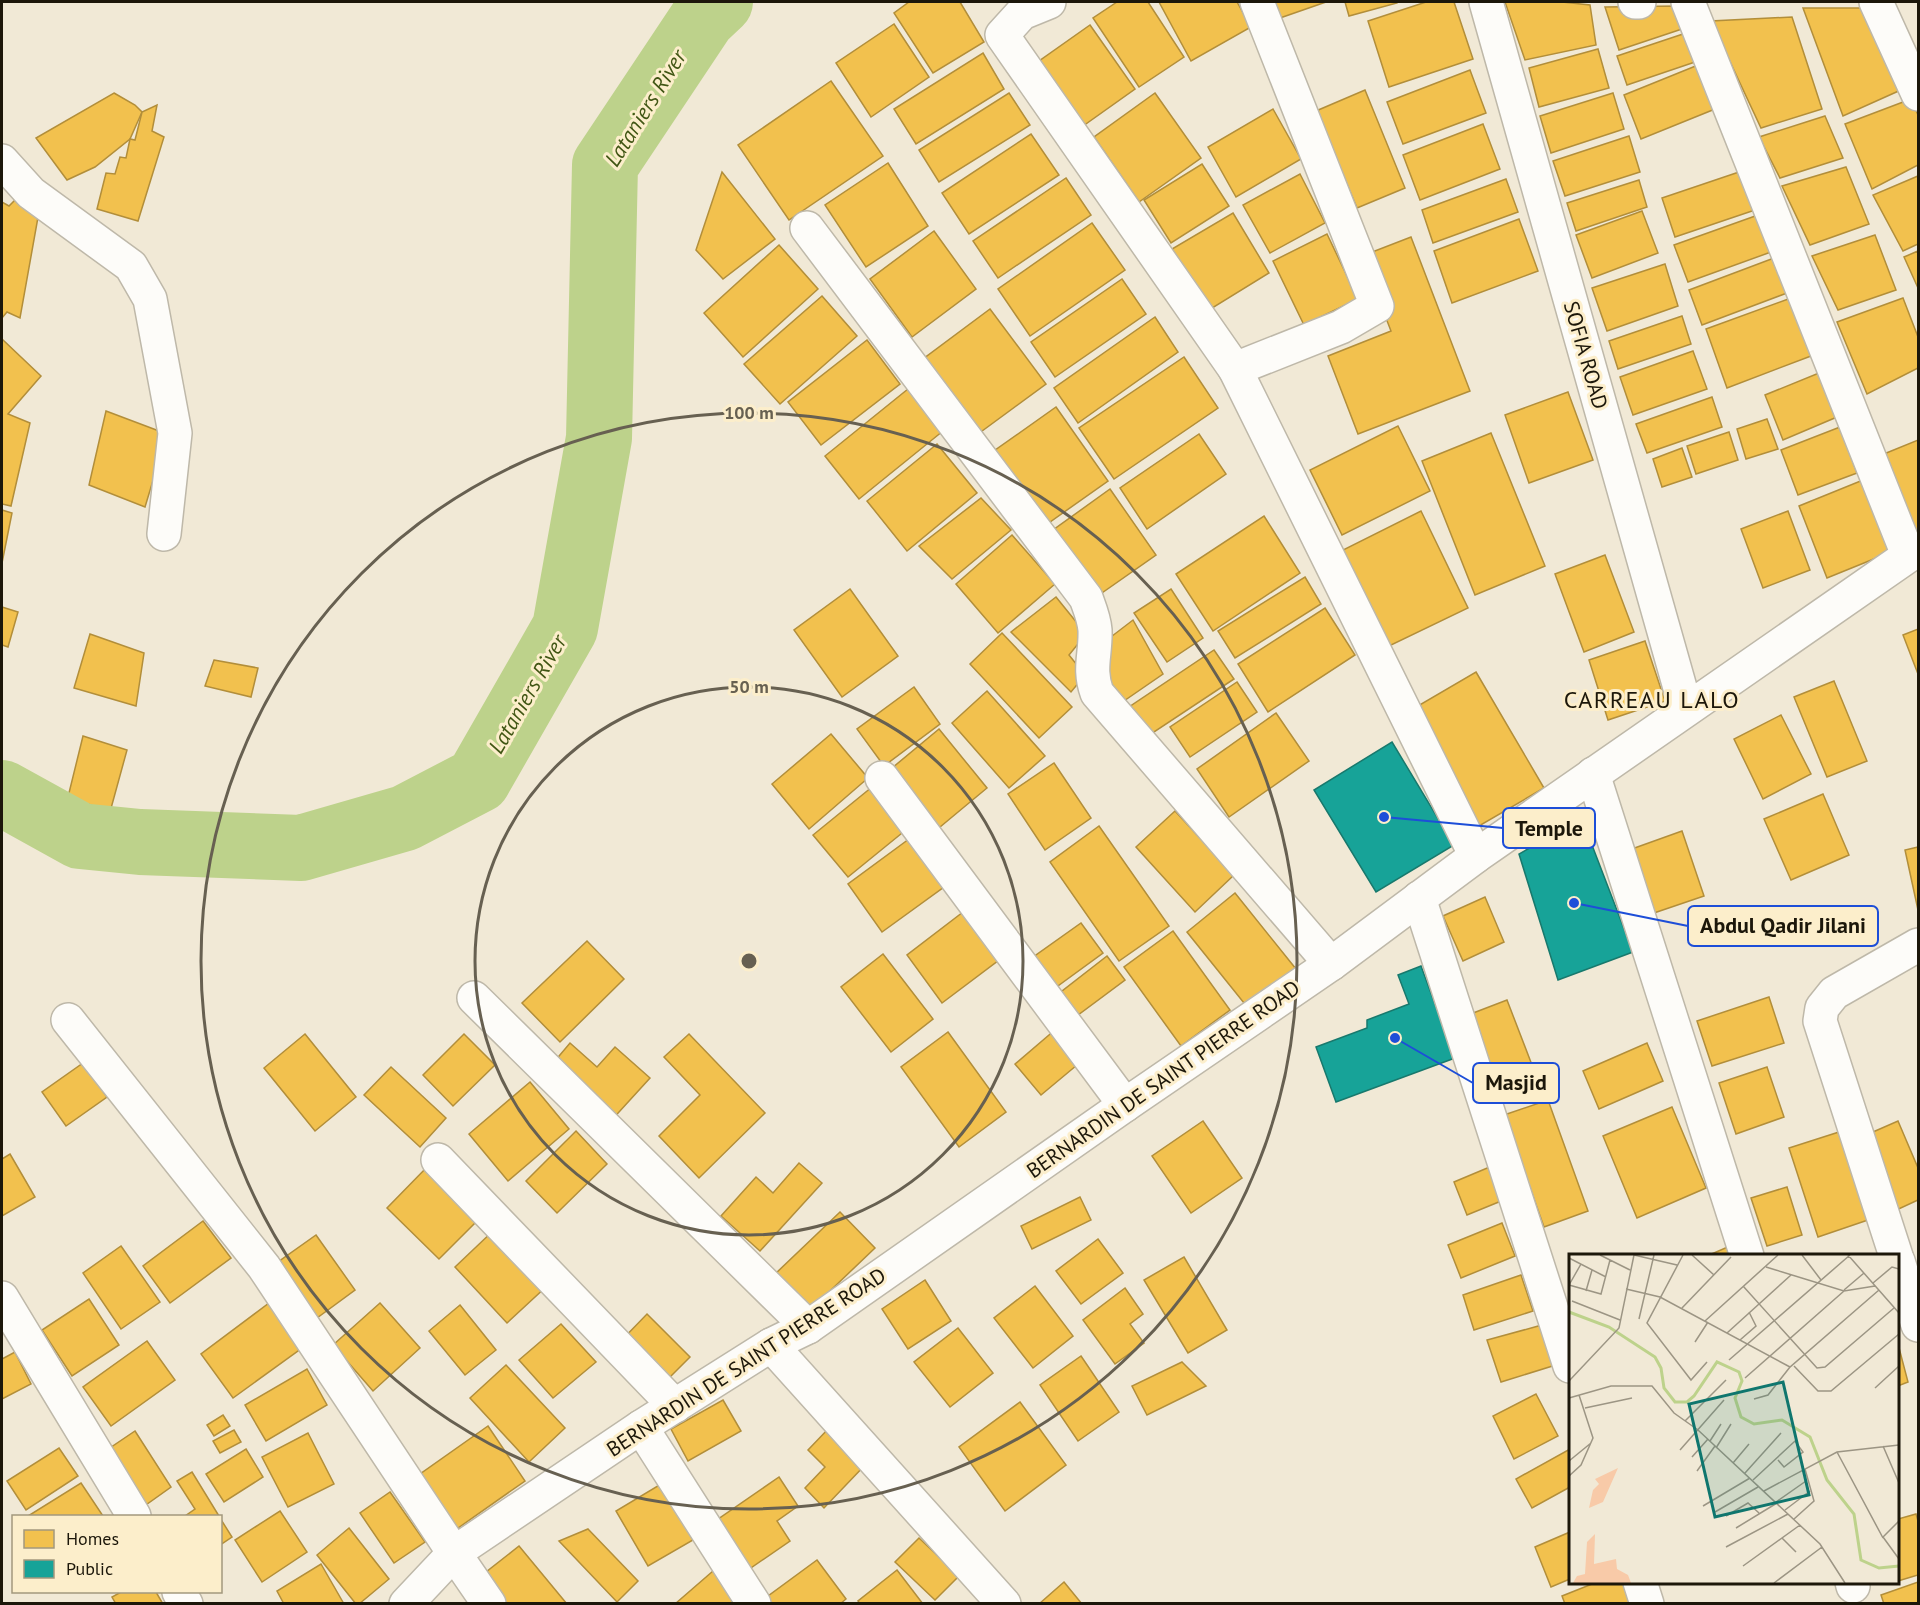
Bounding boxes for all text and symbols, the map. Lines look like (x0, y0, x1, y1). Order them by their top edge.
water label: Lataniers River (598, 43, 693, 171)
street label: SOFIA ROAD (1558, 298, 1614, 412)
text: 100 m (724, 401, 774, 424)
water label: Lataniers River (482, 628, 573, 758)
text: 50 m (729, 675, 769, 698)
district label: CARREAU LALO (1564, 684, 1740, 715)
callout: Temple (1503, 808, 1595, 848)
text: Temple (1515, 814, 1583, 842)
callout: Abdul Qadir Jilani (1688, 906, 1878, 946)
text: Abdul Qadir Jilani (1700, 911, 1866, 939)
centre of rings (739, 951, 759, 971)
street label: BERNARDIN DE SAINT PIERRE ROAD (1021, 974, 1305, 1184)
callout: Masjid (1473, 1063, 1559, 1103)
text: Masjid (1485, 1068, 1547, 1096)
inset map (1569, 1254, 1899, 1584)
street label: BERNARDIN DE SAINT PIERRE ROAD (601, 1261, 891, 1463)
legend (12, 1515, 222, 1593)
text: Homes (66, 1527, 119, 1550)
text: Public (66, 1557, 113, 1580)

